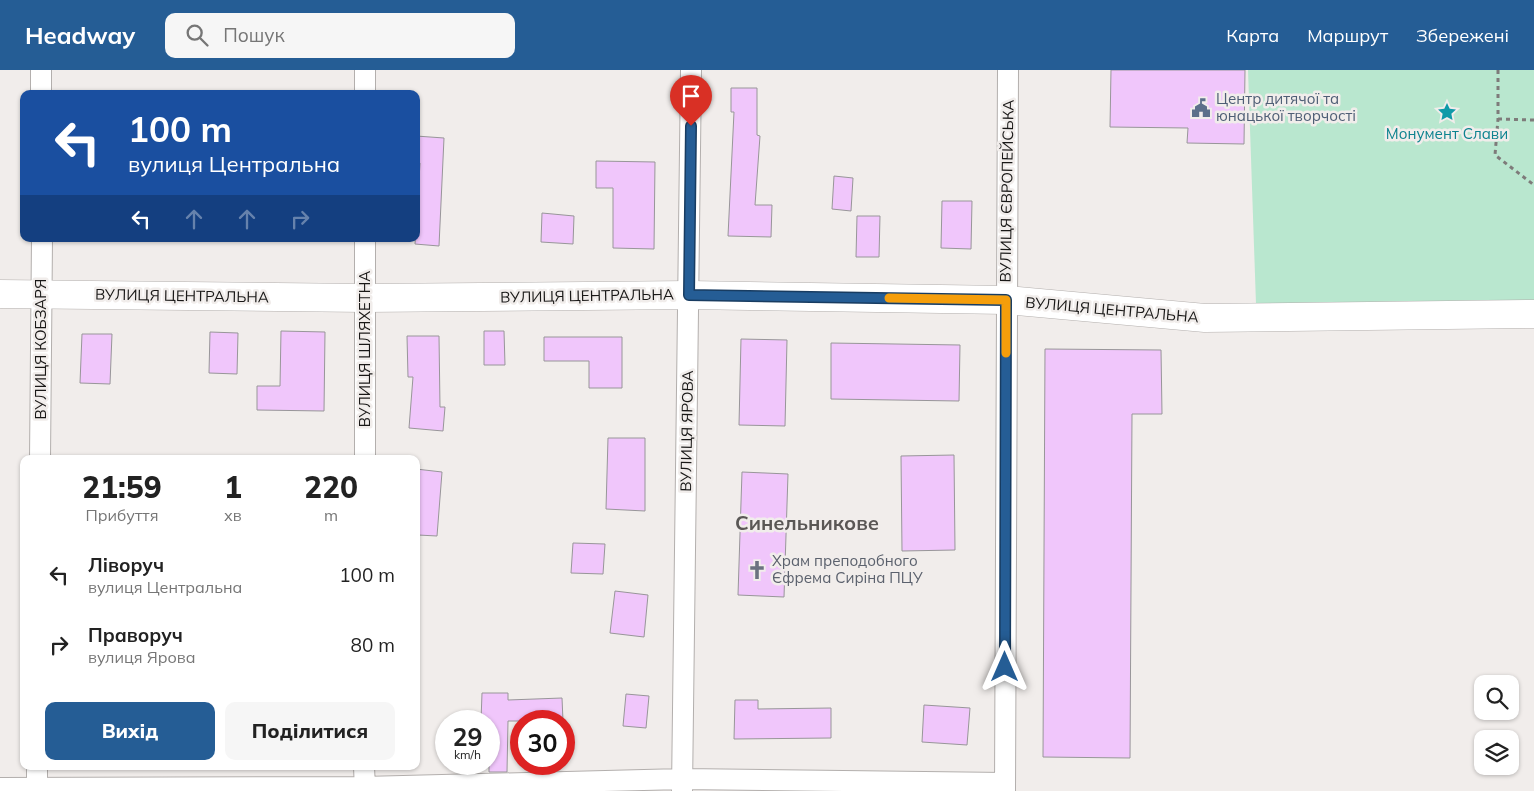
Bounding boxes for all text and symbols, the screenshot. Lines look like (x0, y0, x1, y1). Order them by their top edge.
search box (165, 13, 515, 58)
text: Headway (25, 20, 135, 50)
icon: search (183, 21, 211, 49)
text: Пошук (223, 23, 285, 47)
text: Карта (1226, 24, 1279, 47)
text: Маршрут (1307, 24, 1388, 47)
text: Збережені (1416, 24, 1509, 47)
pin (670, 75, 712, 126)
icon: arrive (677, 82, 705, 110)
place label: Центр дитячої та юнацької творчості (1216, 89, 1356, 125)
public building icon: Центр дитячої та юнацької творчості (1190, 97, 1212, 119)
street label: ВУЛИЦЯ ЄВРОПЕЙСЬКА (995, 99, 1018, 283)
place icon: Монумент Слави (1436, 101, 1458, 123)
text: 100 m (128, 107, 232, 151)
icon: left (45, 110, 110, 175)
place label: Монумент Слави (1386, 124, 1508, 143)
text: вулиця Центральна (128, 150, 340, 178)
icon: left (127, 205, 155, 233)
icon: ahead (180, 205, 208, 233)
icon: ahead (233, 205, 261, 233)
icon: right (286, 205, 314, 233)
street label: ВУЛИЦЯ ШЛЯХЕТНА (355, 271, 374, 427)
street label: ВУЛИЦЯ КОБЗАРЯ (31, 279, 50, 419)
street label: ВУЛИЦЯ ЦЕНТРАЛЬНА (95, 284, 269, 307)
street label: ВУЛИЦЯ ЦЕНТРАЛЬНА (500, 284, 674, 307)
street label: ВУЛИЦЯ ЦЕНТРАЛЬНА (1025, 292, 1199, 327)
street label: ВУЛИЦЯ ЯРОВА (676, 370, 697, 492)
text: 21:59 (82, 468, 162, 506)
text: 1 (224, 468, 242, 506)
text: 220 (304, 468, 358, 506)
text: Прибуття (85, 505, 158, 525)
text: хв (224, 505, 242, 525)
text: m (324, 505, 338, 525)
district label: Синельникове (735, 510, 879, 535)
place label: Храм преподобного Єфрема Сиріна ПЦУ (772, 551, 923, 587)
text: Ліворуч (88, 553, 164, 577)
church icon: Храм преподобного Єфрема Сиріна ПЦУ (746, 559, 768, 581)
icon: left (45, 561, 73, 589)
text: 100 m (339, 563, 395, 587)
text: вулиця Центральна (88, 577, 242, 597)
text: Праворуч (88, 623, 183, 647)
icon: right (45, 631, 73, 659)
text: 80 m (351, 633, 395, 657)
position arrow (978, 640, 1030, 692)
text: вулиця Ярова (88, 647, 196, 667)
map controls (1474, 675, 1519, 775)
button: search (1474, 675, 1519, 720)
button: Вихід (45, 702, 215, 760)
button: Поділитися (225, 702, 395, 760)
speed limit sign: 30 (510, 710, 575, 775)
text: 29 (452, 721, 483, 752)
button: layers (1474, 730, 1519, 775)
text: km/h (454, 747, 481, 762)

